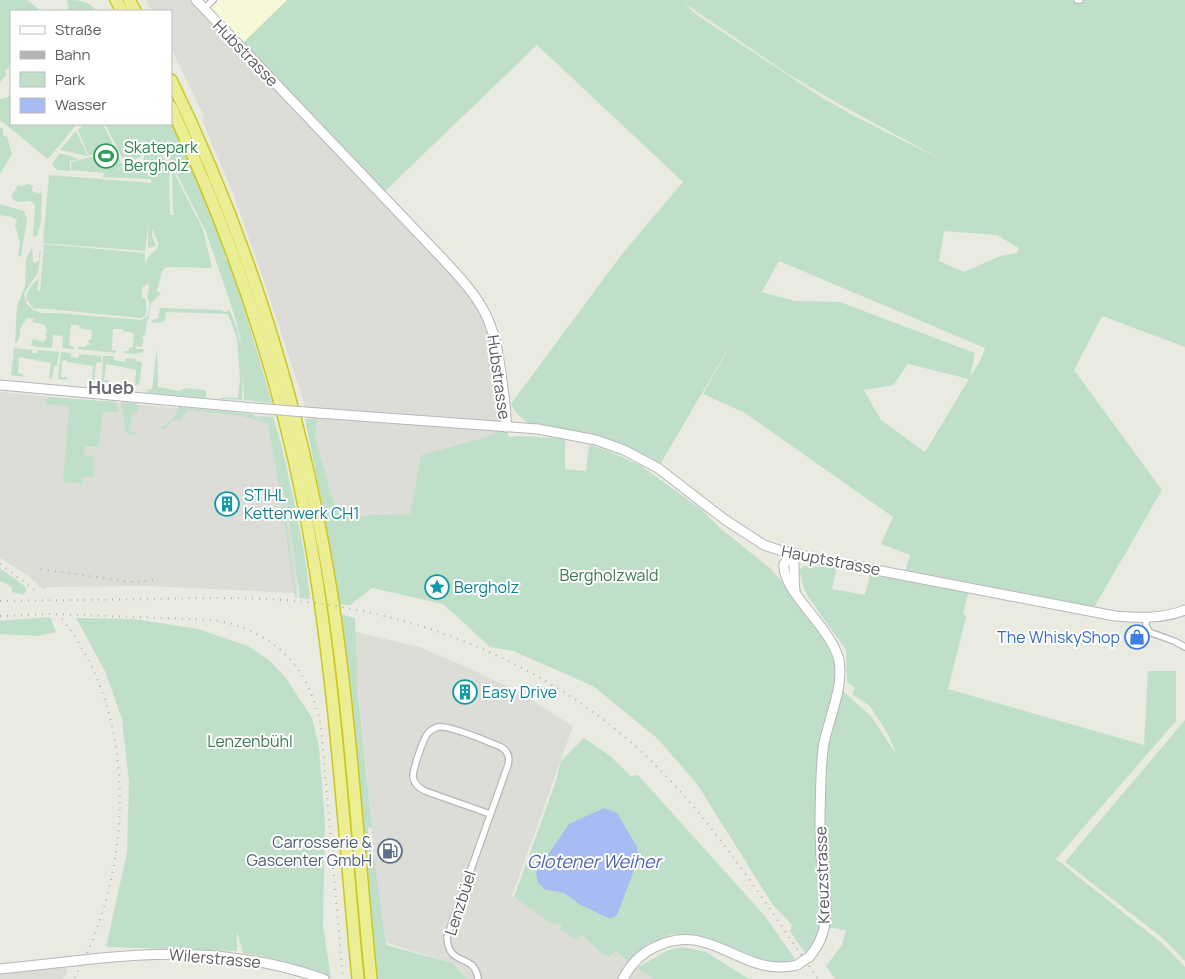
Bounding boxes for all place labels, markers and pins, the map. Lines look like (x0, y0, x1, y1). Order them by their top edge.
place label: Skatepark Bergholz (124, 136, 199, 176)
sports icon: Skatepark Bergholz (93, 143, 119, 169)
place label: STIHL Kettenwerk CH1 (244, 484, 360, 524)
building icon: STIHL Kettenwerk CH1 (214, 491, 240, 517)
place icon: Bergholz (424, 574, 450, 600)
place label: Bergholz (454, 576, 519, 598)
shop icon: The WhiskyShop (1124, 624, 1150, 650)
place label: The WhiskyShop (997, 626, 1120, 648)
building icon: Easy Drive (452, 679, 478, 705)
place label: Easy Drive (482, 681, 557, 703)
place label: Carrosserie & Gascenter GmbH (247, 831, 373, 871)
fuel station icon: Carrosserie & Gascenter GmbH (377, 838, 403, 864)

